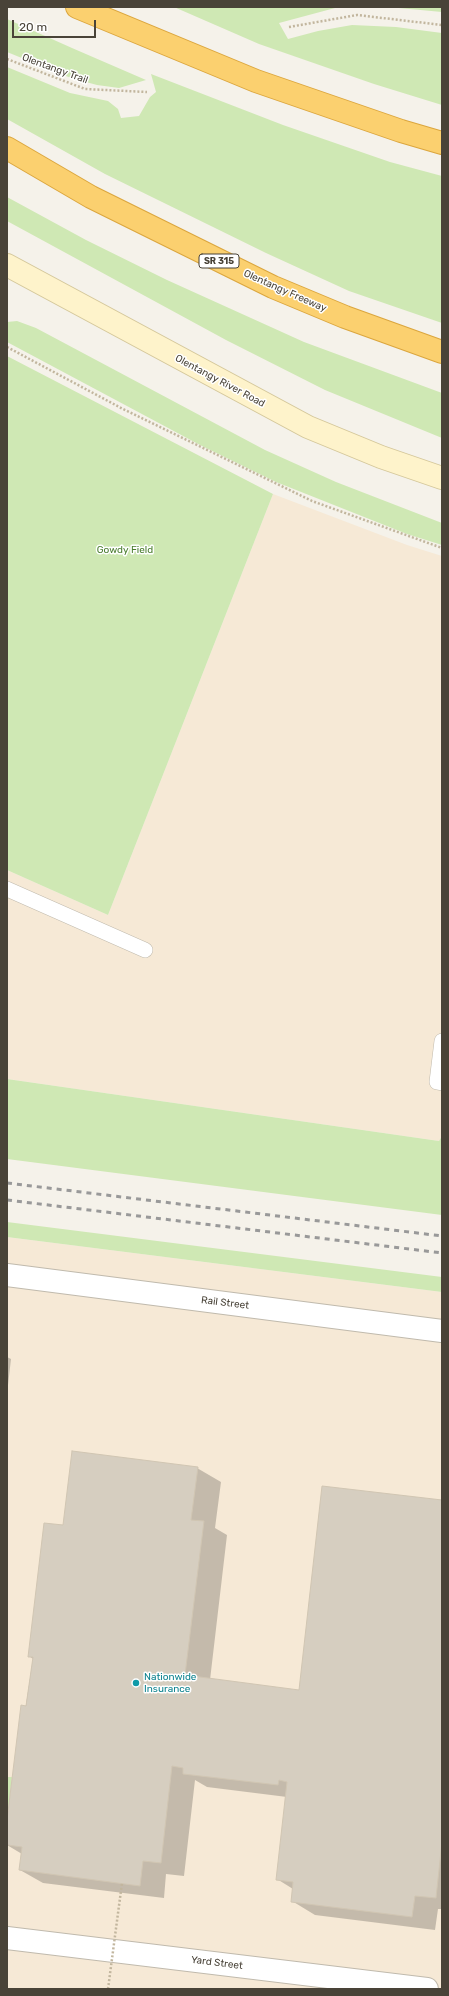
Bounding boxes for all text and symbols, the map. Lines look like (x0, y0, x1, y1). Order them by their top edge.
scale bar (14, 12, 98, 38)
text: 20 m (19, 20, 47, 34)
street label: Olentangy Trail (20, 52, 90, 86)
road number: SR 315 (199, 254, 239, 268)
street label: Olentangy Freeway (242, 267, 328, 315)
street label: Olentangy River Road (173, 352, 267, 410)
park label: Gowdy Field (97, 544, 153, 556)
street label: Rail Street (200, 1294, 250, 1312)
place label: Nationwide Insurance (144, 1671, 196, 1694)
marker: Nationwide Insurance (131, 1678, 141, 1688)
street label: Yard Street (190, 1954, 244, 1972)

